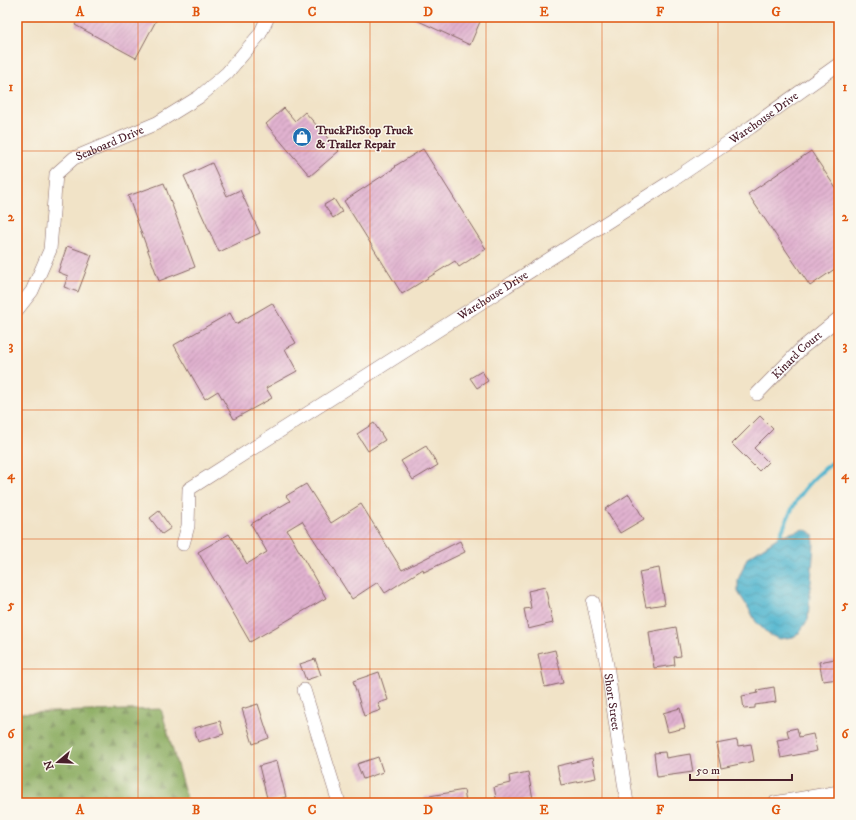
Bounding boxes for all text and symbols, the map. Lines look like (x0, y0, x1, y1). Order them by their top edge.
text: A (75, 4, 85, 20)
text: B (192, 4, 200, 20)
text: C (308, 4, 317, 20)
text: D (423, 4, 433, 20)
text: E (539, 4, 549, 20)
text: F (656, 4, 665, 20)
text: G (771, 4, 781, 20)
text: 1 (9, 79, 14, 95)
text: 1 (843, 79, 848, 95)
street label: Warehouse Drive (726, 89, 801, 148)
street label: Seaboard Drive (73, 122, 146, 164)
place label: TruckPitStop Truck & Trailer Repair (315, 123, 414, 152)
shop icon: TruckPitStop Truck & Trailer Repair (291, 126, 313, 148)
text: 2 (8, 209, 15, 225)
text: 2 (842, 209, 849, 225)
street label: Warehouse Drive (454, 267, 531, 324)
street label: Kinard Court (769, 328, 825, 382)
text: 3 (9, 338, 14, 354)
text: 3 (843, 338, 848, 354)
text: 4 (6, 467, 15, 484)
text: 4 (840, 467, 849, 484)
text: 5 (7, 597, 15, 613)
text: 5 (841, 597, 849, 613)
street label: Short Street (600, 673, 623, 732)
text: 6 (8, 726, 16, 742)
text: 6 (842, 726, 850, 742)
north arrow (38, 742, 78, 782)
scale bar (690, 756, 792, 782)
text: N (41, 758, 58, 771)
text: 50 m (696, 763, 720, 778)
text: A (75, 802, 85, 818)
text: B (192, 802, 200, 818)
text: C (308, 802, 317, 818)
text: D (423, 802, 433, 818)
text: E (539, 802, 549, 818)
text: F (656, 802, 665, 818)
text: G (771, 802, 781, 818)

